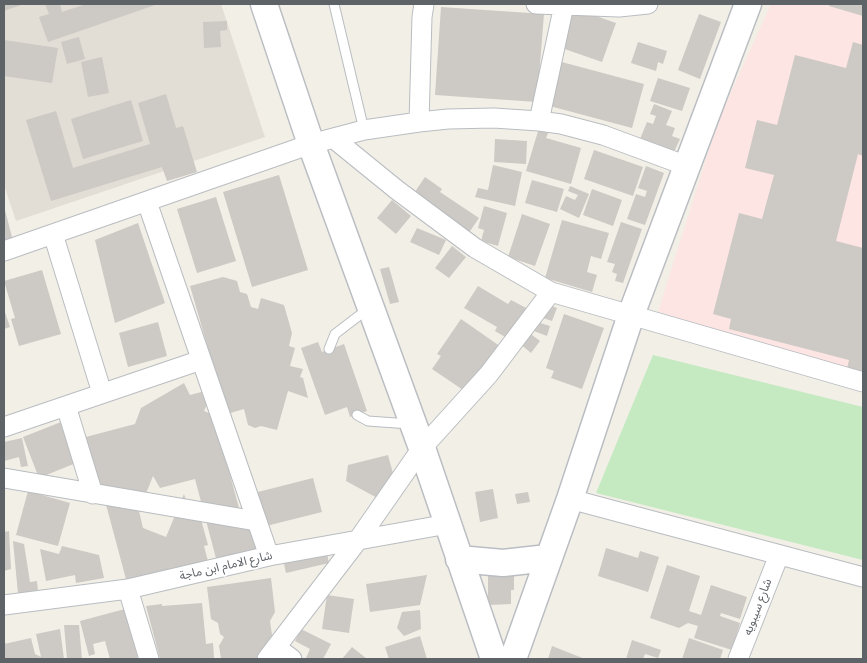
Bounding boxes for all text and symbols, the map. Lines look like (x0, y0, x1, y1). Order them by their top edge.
street label: شارع الامام ابن ماجة (178, 548, 274, 584)
street label: شارع سيبويه (741, 577, 775, 637)

